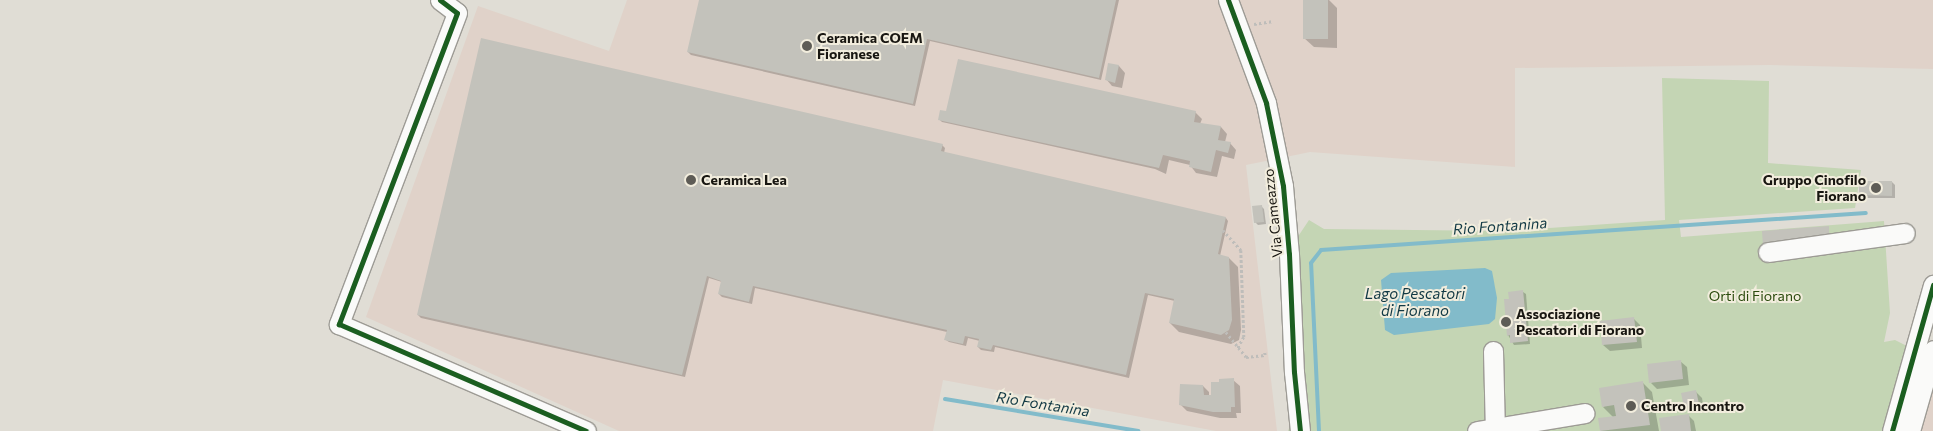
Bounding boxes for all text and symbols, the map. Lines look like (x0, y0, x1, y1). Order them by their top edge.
place label: Ceramica COEM Fioranese (817, 30, 923, 62)
marker: Ceramica COEM Fioranese (801, 40, 813, 52)
street label: Via Cameazzo (1260, 168, 1286, 258)
place label: Ceramica Lea (701, 172, 787, 188)
place label: Gruppo Cinofilo Fiorano (1763, 172, 1866, 204)
marker: Ceramica Lea (685, 174, 697, 186)
marker: Gruppo Cinofilo Fiorano (1870, 182, 1882, 194)
water label: Rio Fontanina (1452, 214, 1548, 238)
water label: Lago Pescatori di Fiorano (1365, 284, 1465, 319)
park label: Orti di Fiorano (1709, 288, 1801, 304)
place label: Associazione Pescatori di Fiorano (1516, 306, 1644, 338)
marker: Associazione Pescatori di Fiorano (1500, 316, 1512, 328)
water label: Rio Fontanina (995, 388, 1091, 420)
place label: Centro Incontro (1641, 398, 1744, 414)
marker: Centro Incontro (1625, 400, 1637, 412)

